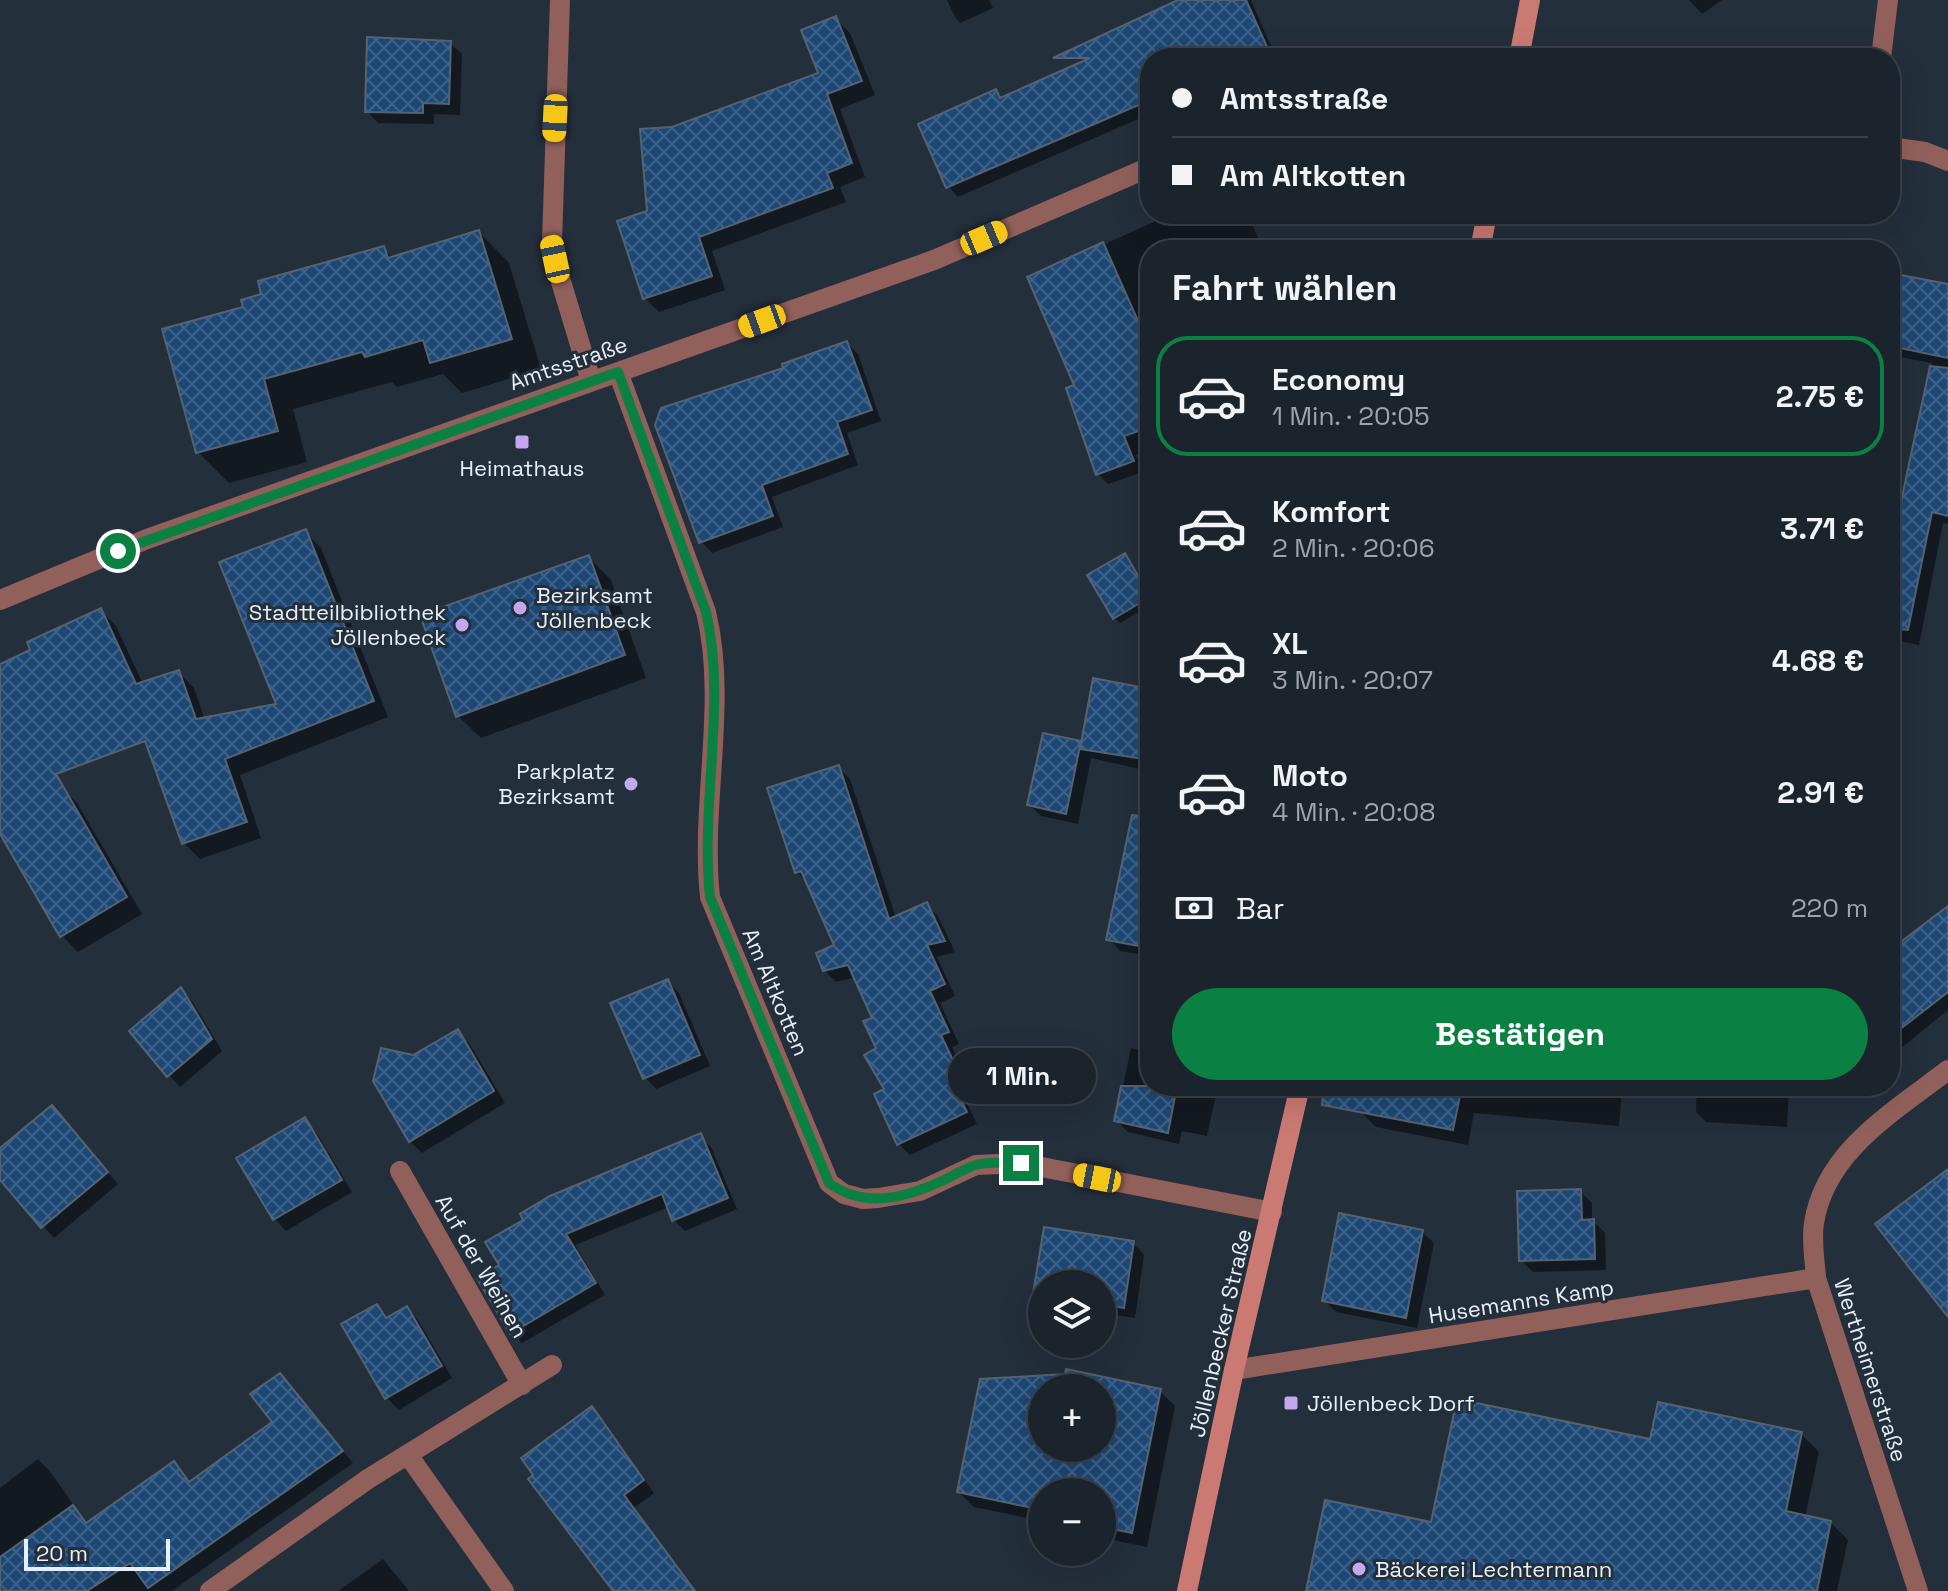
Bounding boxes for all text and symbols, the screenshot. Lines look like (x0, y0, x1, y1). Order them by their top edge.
text: Amtsstraße (1220, 79, 1388, 118)
car (542, 93, 568, 143)
text: Am Altkotten (1220, 156, 1406, 195)
car (957, 218, 1011, 258)
car (538, 233, 572, 285)
text: Fahrt wählen (1172, 265, 1397, 311)
car (735, 302, 789, 340)
street label: Amtsstraße (505, 330, 631, 396)
icon: car (1176, 360, 1248, 432)
text: Economy (1272, 360, 1405, 399)
text: 2.75 € (1776, 377, 1864, 416)
text: 1 Min. · 20:05 (1272, 399, 1429, 433)
marker: Heimathaus (513, 433, 531, 451)
place label: Heimathaus (460, 454, 584, 482)
icon: car (1176, 492, 1248, 564)
text: Komfort (1272, 492, 1390, 531)
text: 3.71 € (1780, 509, 1864, 548)
text: 2 Min. · 20:06 (1272, 531, 1435, 565)
route start (100, 533, 136, 569)
place label: Bezirksamt Jöllenbeck (536, 581, 653, 634)
place label: Stadtteilbibliothek Jöllenbeck (249, 598, 446, 651)
marker: Bezirksamt Jöllenbeck (511, 599, 529, 617)
marker: Stadtteilbibliothek Jöllenbeck (453, 616, 471, 634)
icon: car (1176, 624, 1248, 696)
text: XL (1272, 624, 1308, 663)
text: 4.68 € (1772, 641, 1864, 680)
text: 3 Min. · 20:07 (1272, 663, 1433, 697)
icon: car (1176, 756, 1248, 828)
text: Moto (1272, 756, 1348, 795)
place label: Parkplatz Bezirksamt (498, 757, 615, 810)
text: 2.91 € (1777, 773, 1864, 812)
marker: Parkplatz Bezirksamt (622, 775, 640, 793)
text: 4 Min. · 20:08 (1272, 795, 1435, 829)
icon: cash (1172, 886, 1216, 930)
text: Bar (1236, 889, 1284, 928)
text: 220 m (1791, 891, 1868, 925)
street label: Am Altkotten (737, 924, 815, 1060)
button: Bestätigen (1172, 988, 1868, 1080)
callout: 1 Min. (947, 1047, 1095, 1103)
text: 1 Min. (986, 1059, 1058, 1093)
route end (1003, 1145, 1039, 1181)
car (1071, 1162, 1123, 1194)
street label: Auf der Weihen (430, 1189, 534, 1343)
street label: Jöllenbecker Straße (1182, 1226, 1258, 1440)
map controls (1028, 1270, 1116, 1566)
button: layers (1028, 1270, 1116, 1358)
street label: Husemanns Kamp (1426, 1273, 1616, 1329)
street label: Wertheimerstraße (1828, 1275, 1914, 1465)
button: + (1028, 1374, 1116, 1462)
place label: Jöllenbeck Dorf (1307, 1389, 1475, 1417)
marker: Jöllenbeck Dorf (1282, 1394, 1300, 1412)
button: − (1028, 1478, 1116, 1566)
scale bar (24, 1535, 170, 1571)
text: 20 m (36, 1539, 88, 1567)
place label: Bäckerei Lechtermann (1375, 1555, 1612, 1583)
marker: Bäckerei Lechtermann (1350, 1560, 1368, 1578)

